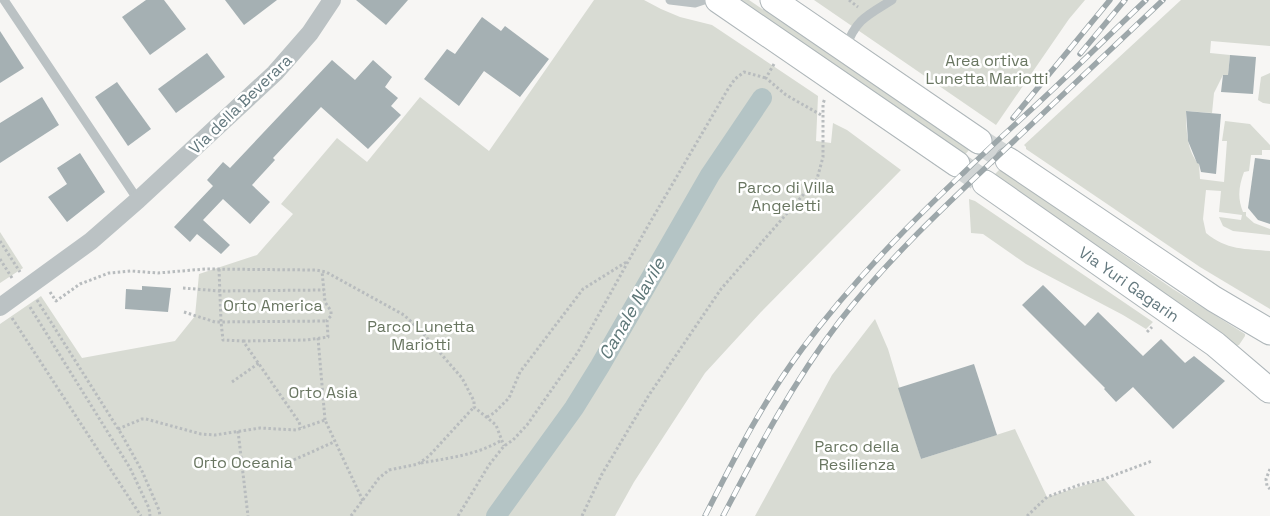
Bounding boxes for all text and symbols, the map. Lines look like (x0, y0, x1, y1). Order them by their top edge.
street label: Via della Beverara (184, 50, 296, 159)
park label: Area ortiva Lunetta Mariotti (926, 50, 1048, 89)
park label: Parco di Villa Angeletti (738, 177, 834, 216)
street label: Via Yuri Gagarin (1074, 242, 1183, 327)
water label: Canale Navile (593, 252, 671, 364)
park label: Orto America (223, 295, 323, 316)
park label: Parco Lunetta Mariotti (367, 316, 475, 355)
park label: Orto Asia (288, 382, 358, 403)
park label: Parco della Resilienza (815, 436, 899, 475)
park label: Orto Oceania (193, 452, 293, 473)

